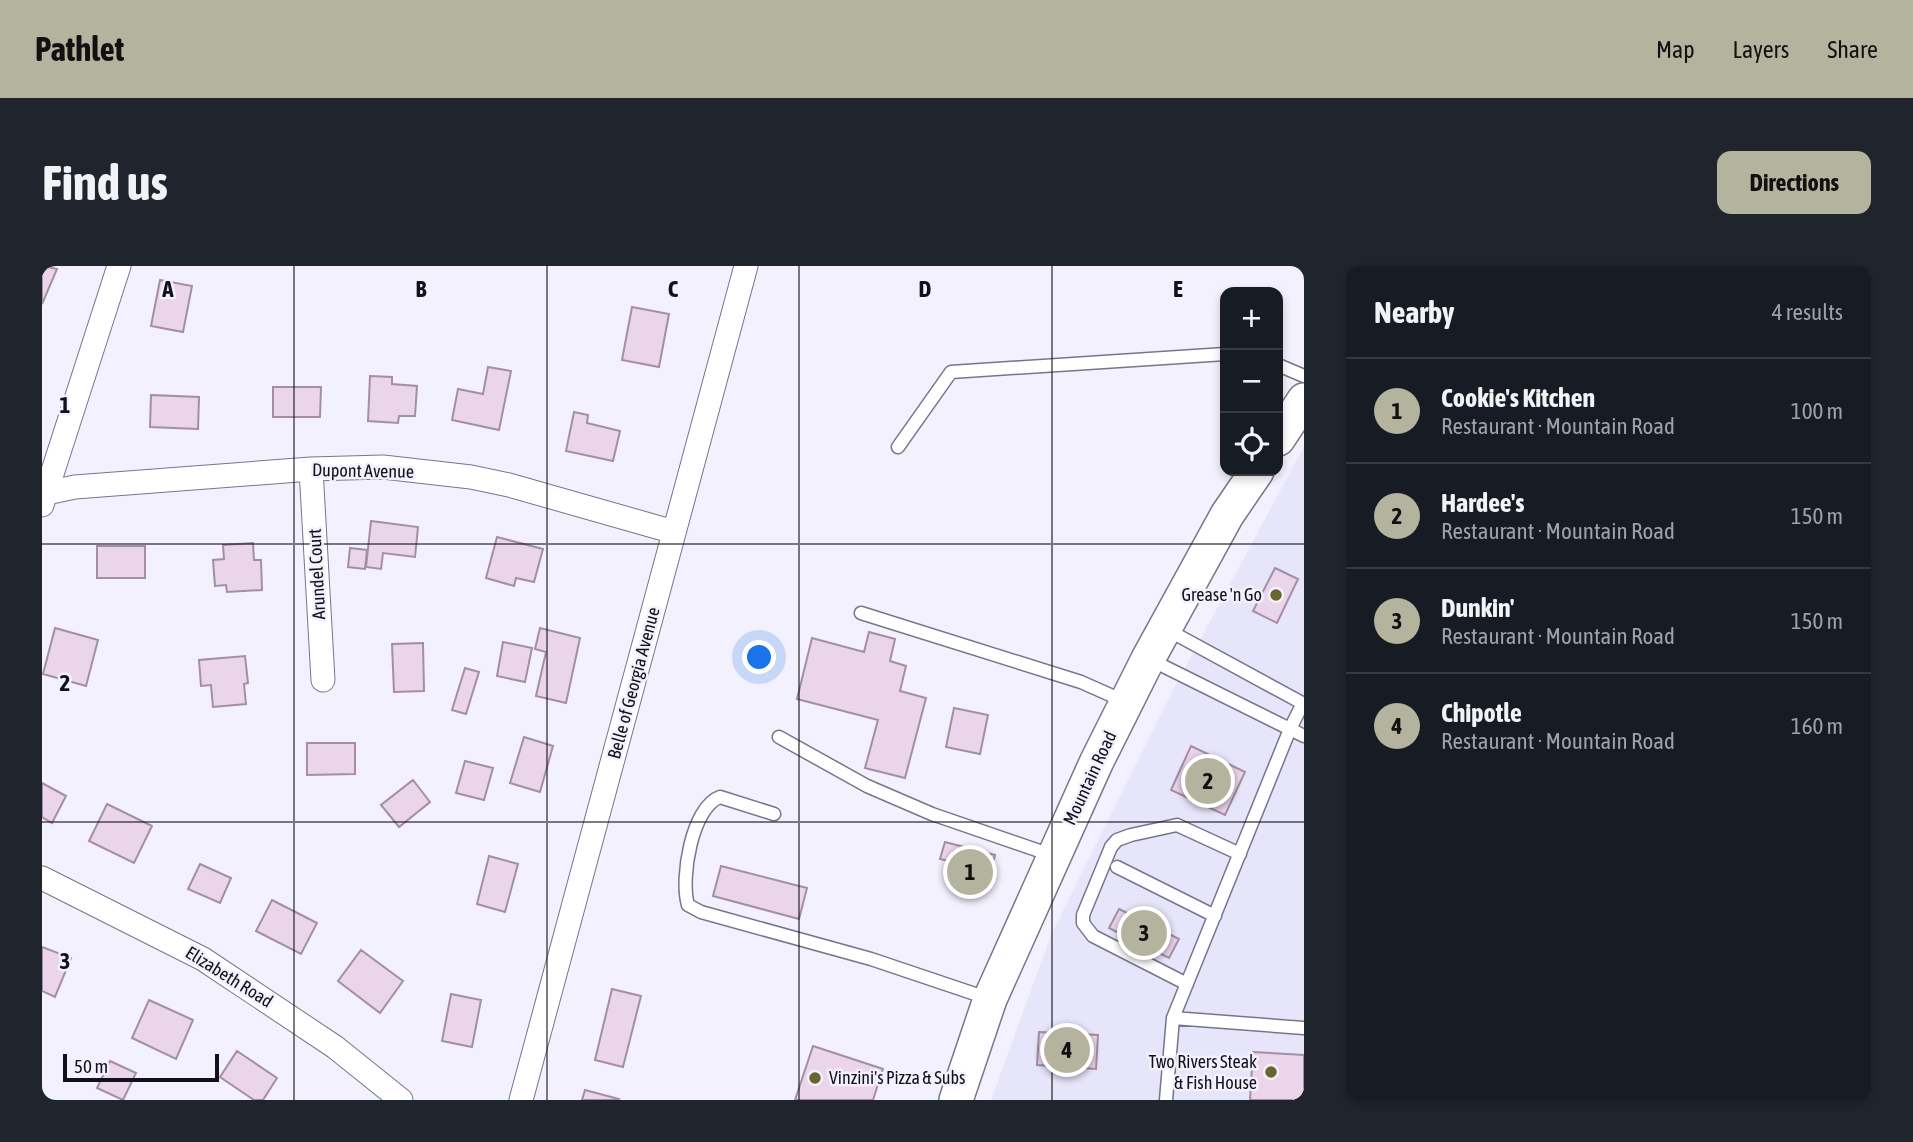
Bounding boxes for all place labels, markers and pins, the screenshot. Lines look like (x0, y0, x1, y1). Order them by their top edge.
place label: Grease 'n Go (1181, 584, 1262, 605)
marker: Grease 'n Go (1268, 587, 1284, 603)
pin: 2 (1185, 755, 1231, 807)
pin: 1 (947, 846, 993, 898)
pin: 3 (1121, 907, 1167, 959)
pin: 4 (1044, 1024, 1090, 1076)
place label: Two Rivers Steak & Fish House (1149, 1051, 1257, 1093)
marker: Two Rivers Steak & Fish House (1263, 1064, 1279, 1080)
place label: Vinzini's Pizza & Subs (829, 1067, 965, 1088)
marker: Vinzini's Pizza & Subs (807, 1070, 823, 1086)

